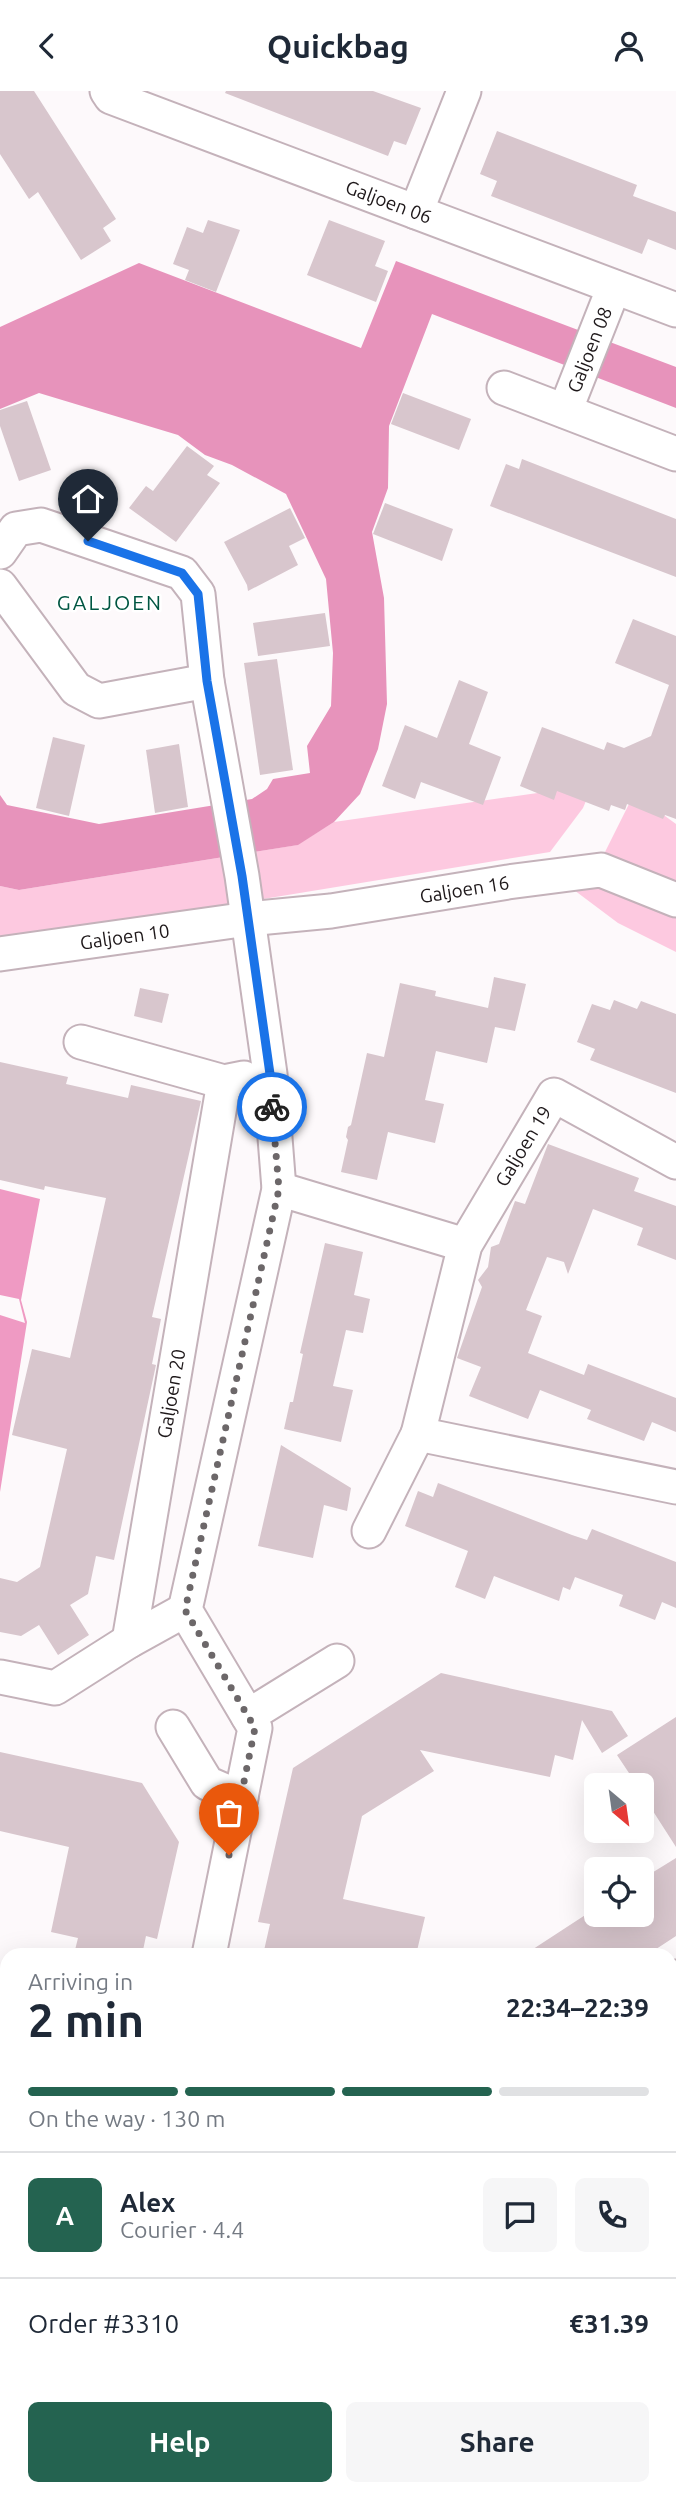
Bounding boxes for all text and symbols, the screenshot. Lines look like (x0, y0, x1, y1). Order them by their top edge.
icon: back (28, 27, 66, 65)
icon: person (610, 27, 648, 65)
text: Quickbag (267, 28, 409, 64)
street label: Galjoen 06 (343, 175, 435, 228)
street label: Galjoen 08 (562, 304, 616, 396)
pin (58, 469, 118, 541)
icon: home (69, 480, 107, 518)
district label: GALJOEN (57, 590, 163, 614)
street label: Galjoen 16 (418, 871, 511, 907)
street label: Galjoen 10 (79, 919, 171, 954)
courier (237, 1072, 307, 1142)
icon: bike (253, 1088, 291, 1126)
street label: Galjoen 19 (490, 1102, 556, 1190)
street label: Galjoen 20 (153, 1347, 189, 1440)
north arrow (584, 1773, 654, 1843)
map controls (584, 1773, 654, 1927)
pin (199, 1783, 259, 1855)
icon: bag (210, 1794, 248, 1832)
button: locate (584, 1857, 654, 1927)
text: Arriving in (28, 1969, 133, 1994)
text: 22:34–22:39 (506, 1993, 649, 2022)
text: 2 min (28, 1994, 144, 2046)
text: On the way · 130 m (28, 2106, 225, 2131)
button: chat (483, 2178, 557, 2252)
button: phone (575, 2178, 649, 2252)
text: Alex (120, 2188, 175, 2217)
text: A (56, 2201, 74, 2230)
text: Courier · 4.4 (120, 2217, 244, 2242)
text: Order #3310 (28, 2309, 179, 2338)
text: €31.39 (569, 2309, 649, 2338)
button: Help (28, 2402, 332, 2482)
button: Share (346, 2402, 649, 2482)

